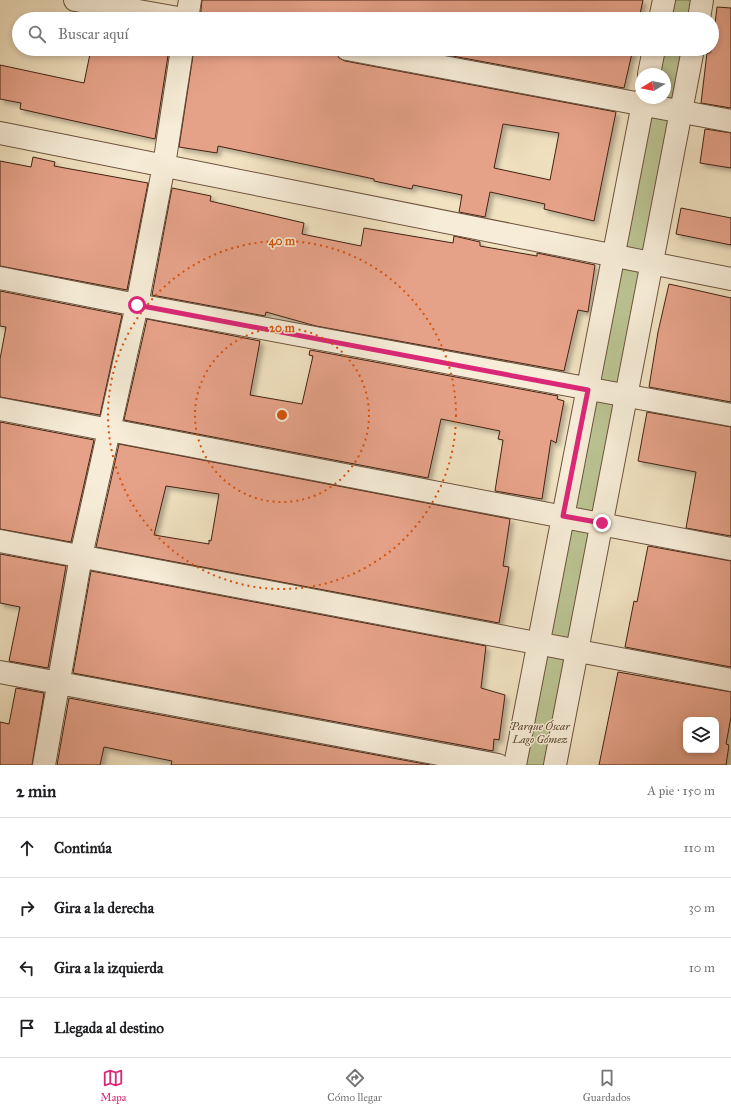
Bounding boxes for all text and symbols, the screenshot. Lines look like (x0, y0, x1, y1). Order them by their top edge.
search box (12, 12, 719, 56)
icon: search (26, 23, 48, 45)
text: Buscar aquí (58, 25, 129, 43)
north arrow (635, 68, 671, 104)
text: 40 m (269, 234, 296, 249)
route start (128, 296, 146, 314)
text: 20 m (269, 321, 296, 335)
centre of rings (275, 408, 289, 422)
route end (593, 514, 611, 532)
map controls (683, 717, 719, 753)
button: layers (683, 717, 719, 753)
park label: Parque Óscar Lago Gómez (510, 720, 571, 746)
text: 2 min (16, 781, 56, 802)
text: A pie · 150 m (647, 783, 715, 799)
icon: ahead (16, 837, 38, 859)
text: Continúa (54, 839, 112, 857)
text: 110 m (683, 840, 715, 856)
icon: right (16, 897, 38, 919)
text: Gira a la derecha (54, 899, 154, 917)
text: 30 m (689, 900, 715, 916)
icon: left (16, 957, 38, 979)
text: Gira a la izquierda (54, 959, 163, 977)
text: 10 m (689, 960, 715, 976)
icon: arrive (16, 1017, 38, 1039)
text: Llegada al destino (54, 1019, 164, 1037)
tab: Mapa (100, 1067, 127, 1104)
tab: Cómo llegar (327, 1067, 382, 1104)
tab: Guardados (583, 1067, 631, 1104)

